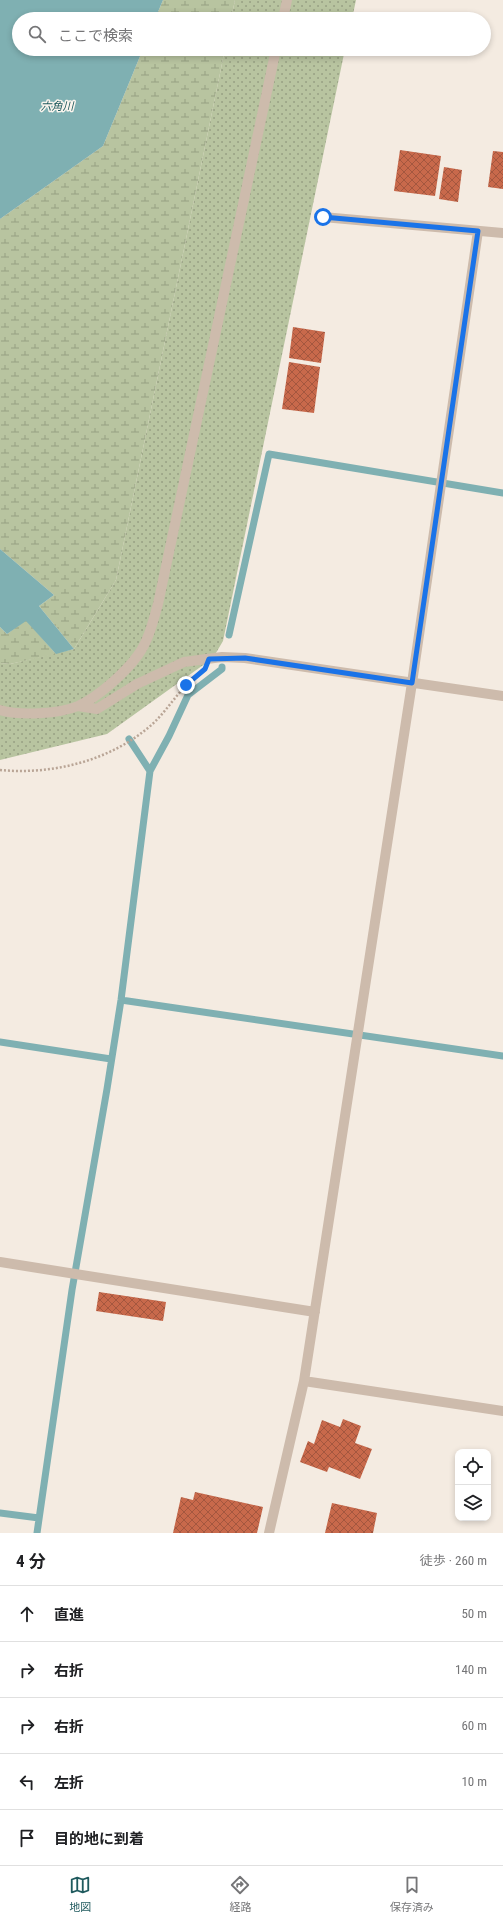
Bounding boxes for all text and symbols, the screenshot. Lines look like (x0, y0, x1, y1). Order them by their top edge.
search box (12, 12, 491, 56)
icon: search (26, 23, 48, 45)
text: ここで検索 (58, 27, 133, 45)
water label: 六角川 (41, 100, 74, 113)
route start (314, 208, 332, 226)
route end (177, 676, 195, 694)
map controls (455, 1449, 491, 1521)
button: locate (455, 1449, 491, 1485)
button: layers (455, 1485, 491, 1521)
text: 4 分 (16, 1551, 46, 1571)
text: 徒歩 · 260 m (420, 1553, 487, 1568)
icon: ahead (16, 1603, 38, 1625)
text: 直進 (54, 1606, 84, 1624)
text: 50 m (461, 1606, 487, 1621)
icon: right (16, 1659, 38, 1681)
text: 右折 (54, 1662, 84, 1680)
text: 140 m (455, 1662, 487, 1677)
icon: right (16, 1715, 38, 1737)
text: 右折 (54, 1718, 84, 1736)
text: 60 m (461, 1718, 487, 1733)
icon: left (16, 1771, 38, 1793)
text: 左折 (54, 1774, 84, 1792)
text: 10 m (461, 1774, 487, 1789)
icon: arrive (16, 1827, 38, 1849)
text: 目的地に到着 (54, 1830, 144, 1848)
tab: 地図 (69, 1874, 91, 1914)
tab: 経路 (229, 1874, 251, 1914)
tab: 保存済み (390, 1874, 434, 1914)

